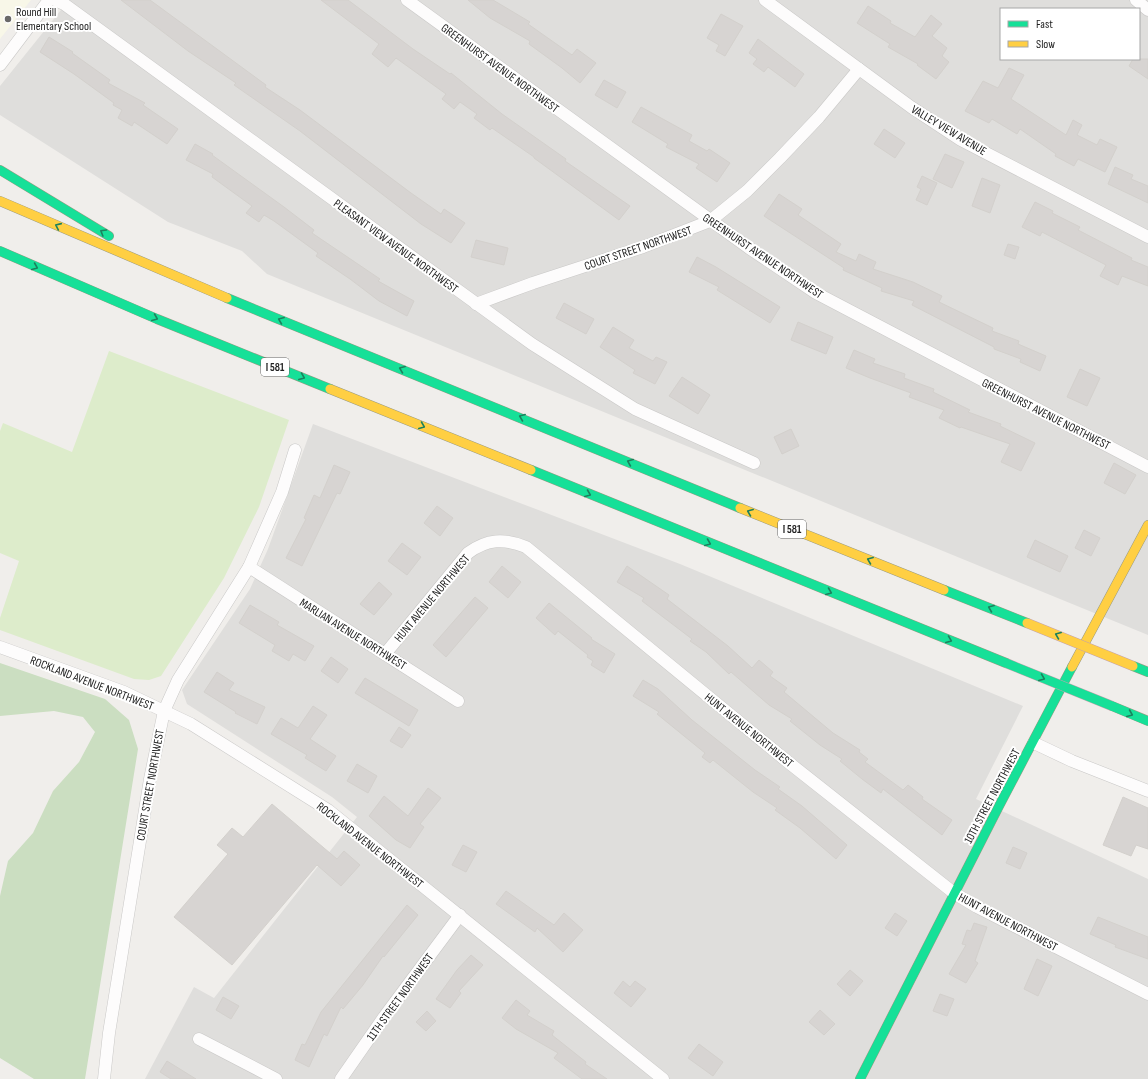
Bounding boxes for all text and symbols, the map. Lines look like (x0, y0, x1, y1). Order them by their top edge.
place label: Round Hill Elementary School (16, 5, 91, 34)
legend (1000, 8, 1140, 60)
marker: Round Hill Elementary School (3, 14, 13, 24)
text: Fast (1036, 17, 1053, 32)
street label: GREENHURST AVENUE NORTHWEST (438, 21, 562, 116)
text: Slow (1036, 37, 1055, 52)
street label: VALLEY VIEW AVENUE (908, 102, 989, 159)
street label: PLEASANT VIEW AVENUE NORTHWEST (331, 196, 461, 297)
street label: GREENHURST AVENUE NORTHWEST (700, 210, 826, 302)
one-way arrow (55, 223, 62, 231)
street label: COURT STREET NORTHWEST (582, 223, 694, 274)
one-way arrow (100, 230, 107, 237)
one-way arrow (32, 263, 39, 271)
one-way arrow (151, 313, 159, 321)
one-way arrow (278, 316, 285, 324)
road number: I 581 (261, 358, 289, 376)
one-way arrow (398, 365, 405, 373)
one-way arrow (298, 373, 305, 381)
street label: GREENHURST AVENUE NORTHWEST (979, 376, 1113, 453)
one-way arrow (519, 414, 526, 422)
one-way arrow (419, 422, 426, 430)
one-way arrow (626, 458, 633, 466)
one-way arrow (585, 489, 592, 497)
one-way arrow (746, 508, 753, 516)
road number: I 581 (778, 520, 806, 538)
one-way arrow (705, 539, 712, 547)
street label: HUNT AVENUE NORTHWEST (391, 551, 474, 645)
one-way arrow (867, 556, 874, 564)
one-way arrow (825, 587, 832, 595)
street label: MARLIAN AVENUE NORTHWEST (297, 595, 409, 673)
one-way arrow (987, 605, 994, 613)
one-way arrow (1055, 632, 1062, 640)
one-way arrow (946, 636, 953, 644)
street label: ROCKLAND AVENUE NORTHWEST (28, 653, 156, 714)
one-way arrow (1039, 673, 1046, 681)
street label: HUNT AVENUE NORTHWEST (701, 690, 796, 771)
one-way arrow (1126, 709, 1133, 717)
street label: COURT STREET NORTHWEST (133, 728, 168, 842)
street label: 10TH STREET NORTHWEST (961, 746, 1024, 846)
street label: ROCKLAND AVENUE NORTHWEST (313, 799, 426, 892)
street label: HUNT AVENUE NORTHWEST (956, 890, 1060, 955)
street label: 11TH STREET NORTHWEST (364, 951, 437, 1044)

